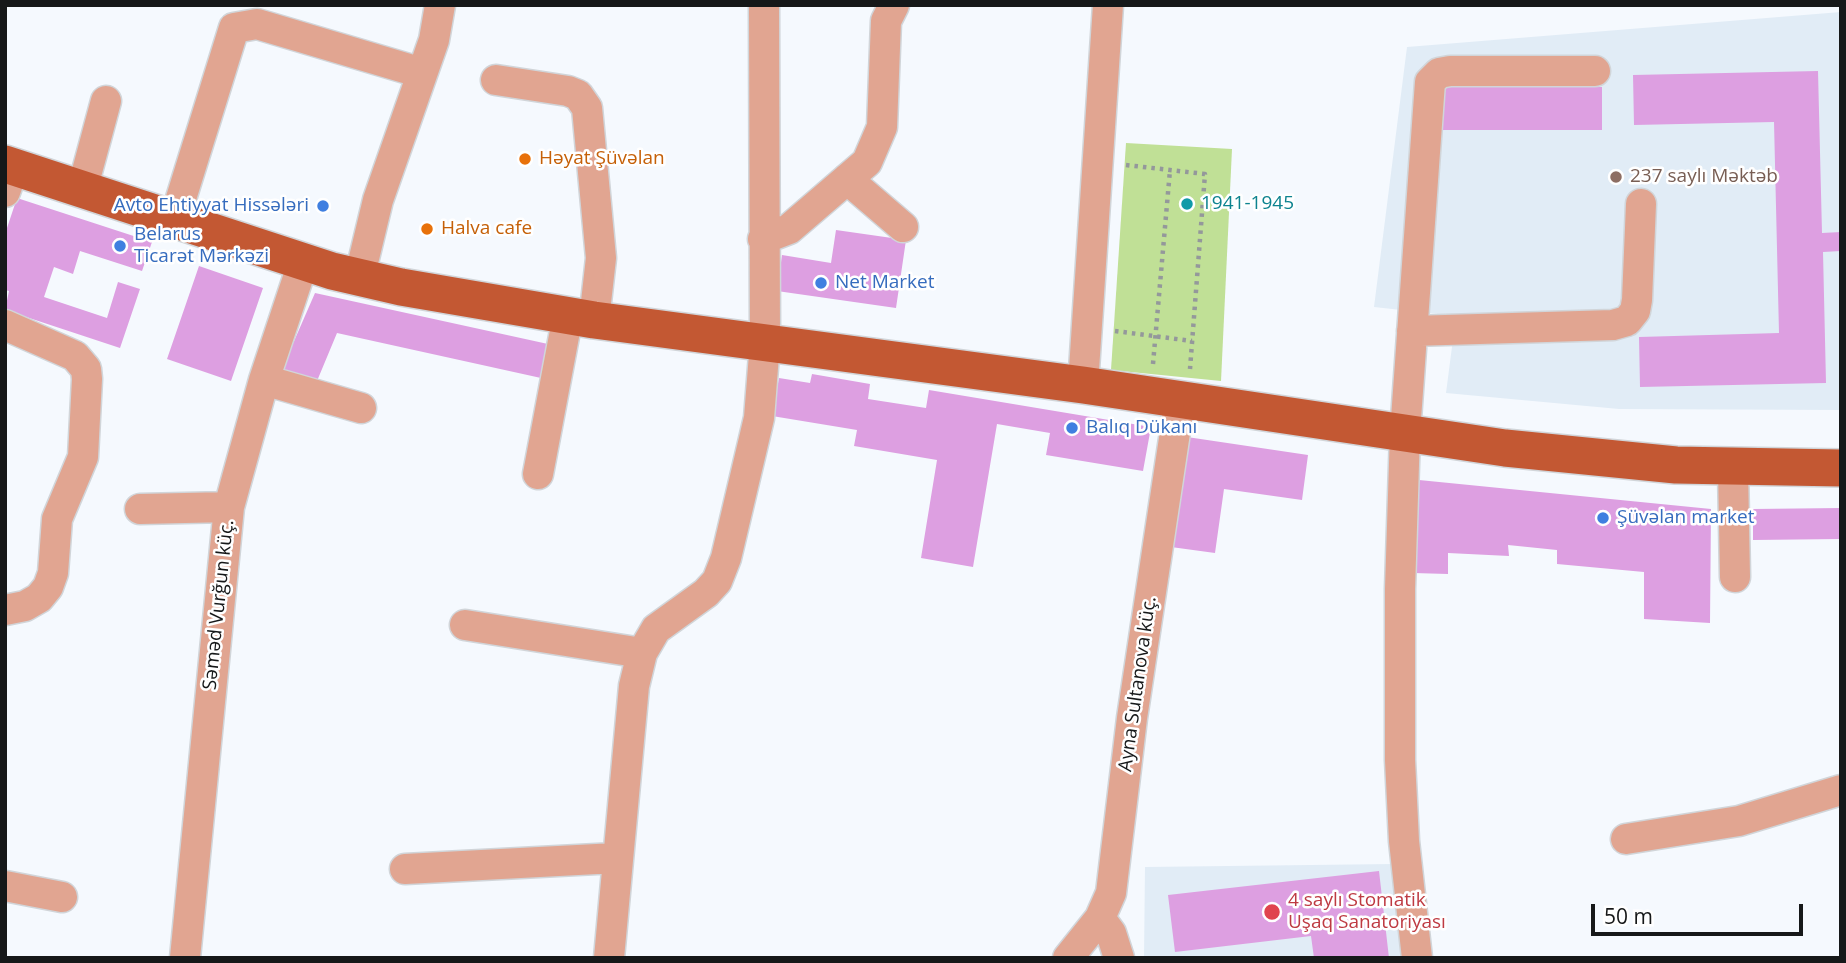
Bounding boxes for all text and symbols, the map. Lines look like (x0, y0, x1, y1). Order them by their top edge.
place label: Həyat Şüvəlan (539, 148, 665, 170)
marker: Həyat Şüvəlan (517, 151, 533, 167)
place label: 237 saylı Məktəb (1630, 166, 1778, 188)
marker: 237 saylı Məktəb (1608, 169, 1624, 185)
place label: 1941-1945 (1201, 193, 1294, 215)
place label: Avto Ehtiyyat Hissələri (114, 195, 309, 217)
marker: 1941-1945 (1179, 196, 1195, 212)
marker: Avto Ehtiyyat Hissələri (315, 198, 331, 214)
place label: Halva cafe (441, 218, 532, 240)
marker: Halva cafe (419, 221, 435, 237)
place label: Belarus Ticarət Mərkəzi (134, 224, 269, 268)
marker: Belarus Ticarət Mərkəzi (112, 238, 128, 254)
place label: Net Market (835, 272, 935, 294)
marker: Net Market (813, 275, 829, 291)
place label: Balıq Dükanı (1086, 417, 1197, 439)
marker: Balıq Dükanı (1064, 420, 1080, 436)
place label: Şüvəlan market (1617, 507, 1755, 529)
marker: Şüvəlan market (1595, 510, 1611, 526)
street label: Səməd Vurğun küç. (199, 519, 239, 691)
street label: Ayna Sultanova küç. (1114, 595, 1162, 773)
place label: 4 saylı Stomatik Uşaq Sanatoriyası (1288, 890, 1446, 934)
scale bar (1594, 890, 1806, 934)
marker: 4 saylı Stomatik Uşaq Sanatoriyası (1262, 902, 1282, 922)
text: 50 m (1604, 902, 1653, 930)

